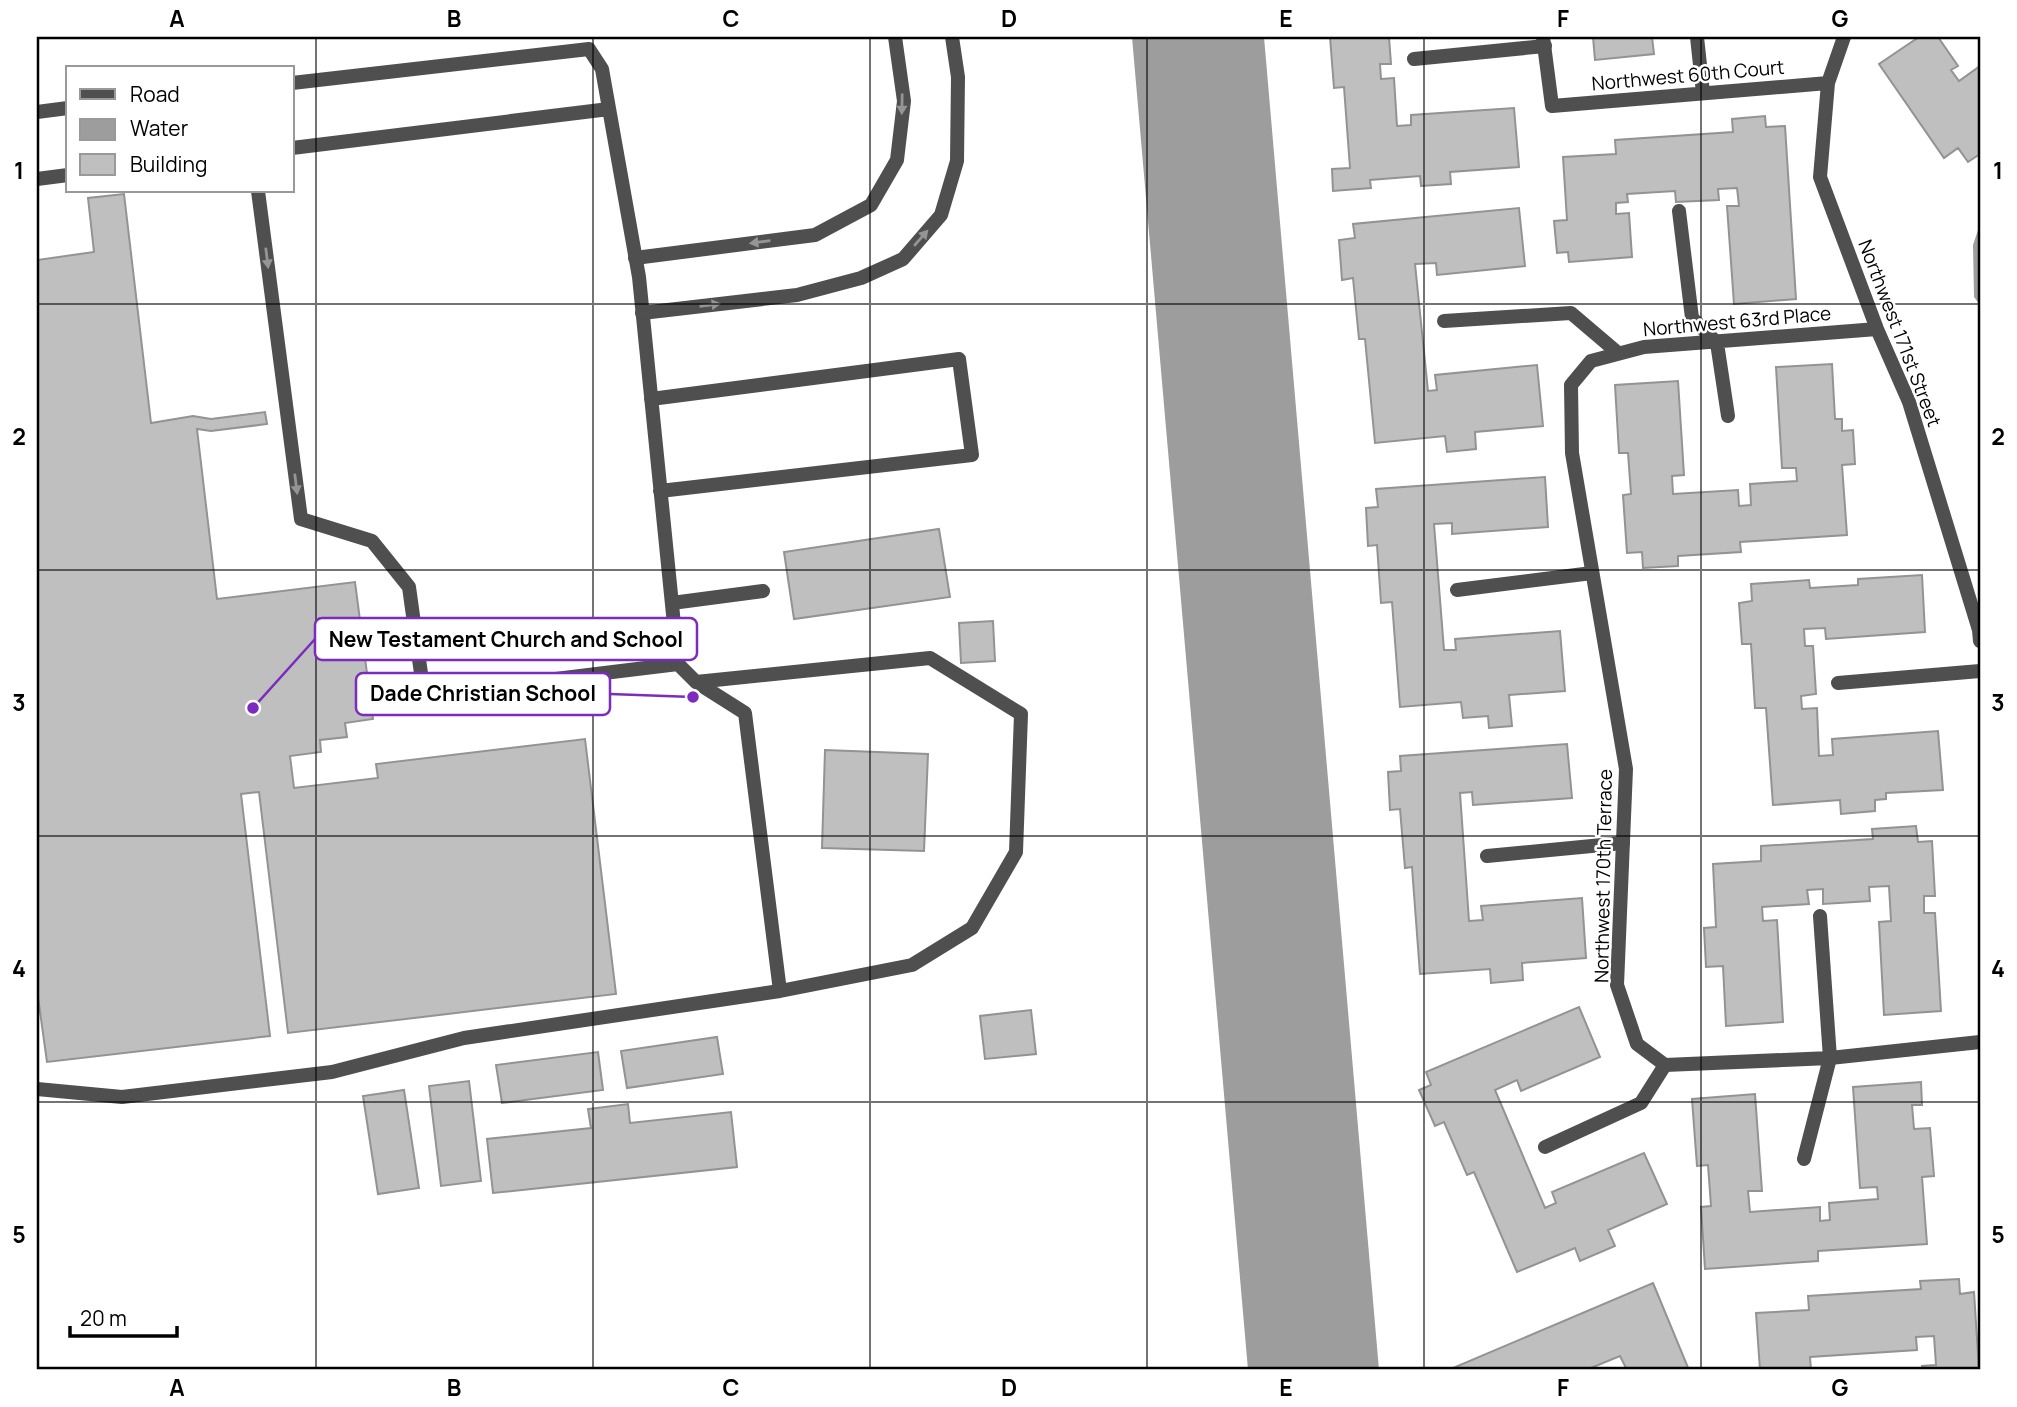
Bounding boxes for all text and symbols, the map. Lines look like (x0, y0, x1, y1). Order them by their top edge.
text: A (169, 2, 185, 34)
text: B (447, 2, 461, 34)
text: C (723, 2, 740, 34)
text: D (1001, 2, 1017, 34)
text: E (1279, 2, 1293, 34)
text: F (1557, 2, 1569, 34)
text: G (1832, 2, 1849, 34)
street label: Northwest 60th Court (1591, 54, 1785, 96)
legend (66, 66, 294, 192)
text: Road (130, 80, 180, 108)
one-way arrow (897, 94, 908, 116)
text: Water (130, 114, 189, 142)
text: Building (130, 150, 207, 178)
text: 1 (14, 154, 24, 186)
text: 1 (1993, 154, 2003, 186)
one-way arrow (913, 229, 929, 247)
street label: Northwest 171st Street (1852, 236, 1948, 430)
one-way arrow (748, 237, 770, 248)
one-way arrow (261, 248, 272, 270)
one-way arrow (699, 299, 721, 310)
street label: Northwest 63rd Place (1642, 300, 1832, 342)
text: 2 (12, 420, 26, 452)
text: 2 (1991, 420, 2005, 452)
one-way arrow (291, 473, 302, 495)
callout: New Testament Church and School (315, 618, 697, 660)
text: New Testament Church and School (329, 625, 683, 653)
callout: Dade Christian School (356, 673, 610, 715)
text: Dade Christian School (370, 679, 596, 707)
text: 3 (12, 686, 26, 718)
text: 3 (1991, 686, 2005, 718)
street label: Northwest 170th Terrace (1588, 769, 1618, 983)
text: 4 (12, 952, 26, 984)
text: 4 (1991, 952, 2005, 984)
text: 5 (12, 1218, 26, 1250)
text: 5 (1991, 1218, 2005, 1250)
scale bar (70, 1295, 177, 1339)
text: 20 m (80, 1304, 127, 1332)
text: A (169, 1371, 185, 1403)
text: B (447, 1371, 461, 1403)
text: C (723, 1371, 740, 1403)
text: D (1001, 1371, 1017, 1403)
text: E (1279, 1371, 1293, 1403)
text: F (1557, 1371, 1569, 1403)
text: G (1832, 1371, 1849, 1403)

